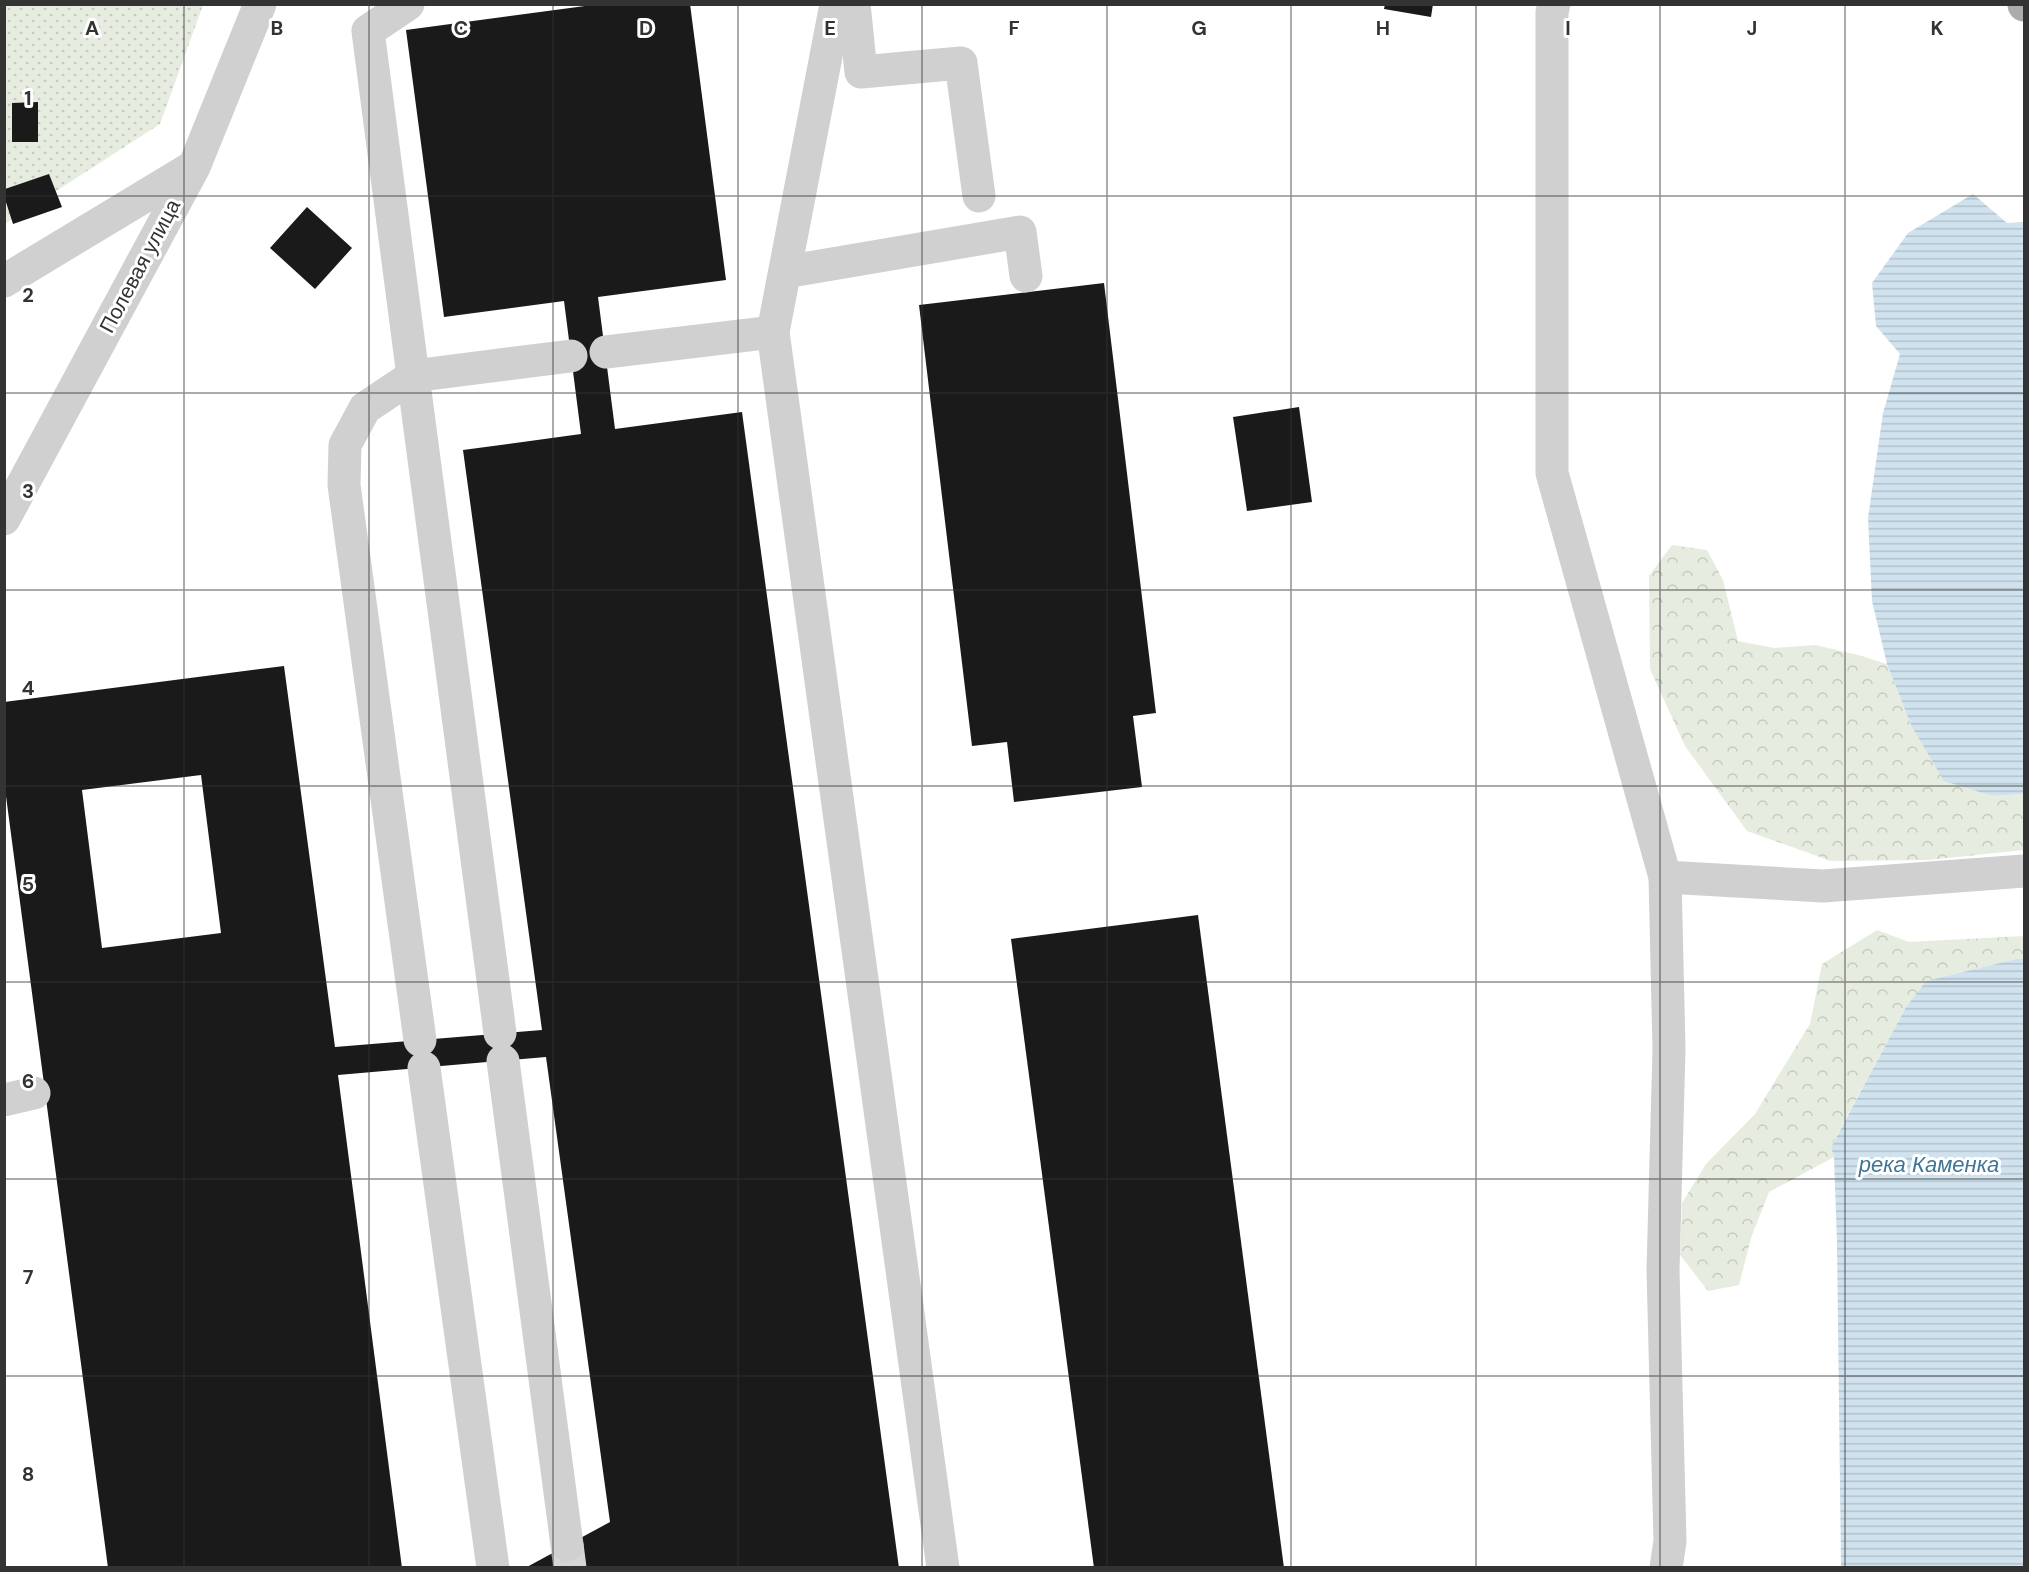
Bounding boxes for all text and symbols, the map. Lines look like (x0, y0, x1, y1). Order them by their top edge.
text: A (85, 15, 99, 41)
text: B (271, 15, 283, 41)
text: C (454, 15, 468, 41)
text: D (639, 15, 653, 41)
text: E (824, 15, 836, 41)
text: F (1008, 15, 1020, 41)
text: G (1191, 15, 1207, 41)
text: H (1376, 15, 1390, 41)
text: I (1565, 15, 1571, 41)
text: J (1747, 15, 1757, 41)
text: K (1930, 15, 1944, 41)
text: 1 (24, 85, 32, 111)
street label: Полевая улица (93, 194, 187, 338)
text: 2 (22, 282, 34, 308)
text: 3 (22, 478, 34, 504)
text: 4 (22, 675, 35, 701)
text: 5 (22, 871, 34, 897)
text: 6 (22, 1068, 34, 1094)
water label: река Каменка (1858, 1150, 1999, 1179)
text: 7 (23, 1264, 34, 1290)
text: 8 (22, 1461, 34, 1487)

